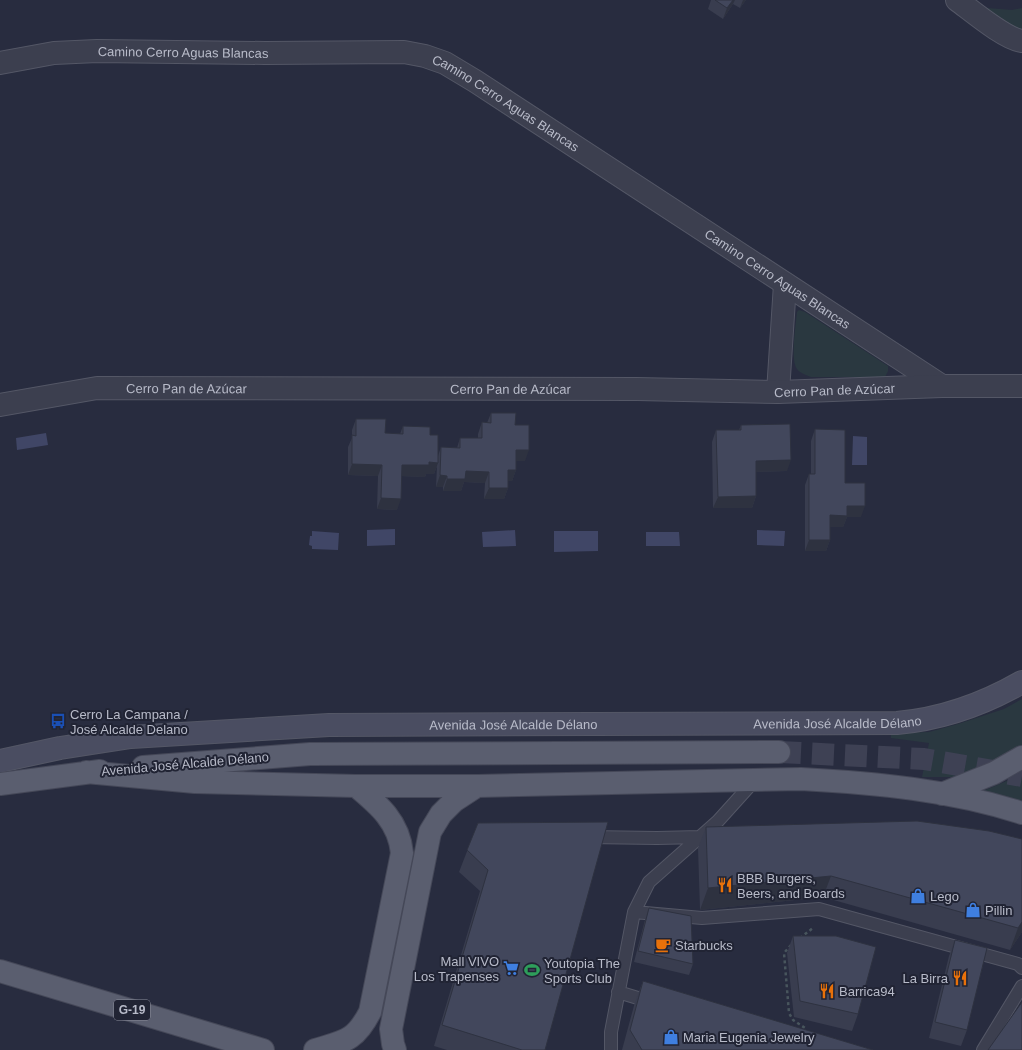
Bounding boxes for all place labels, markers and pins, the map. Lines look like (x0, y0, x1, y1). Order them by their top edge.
place label: Cerro La Campana / José Alcalde Delano (70, 707, 188, 737)
bus stop icon: Cerro La Campana / José Alcalde Delano (49, 712, 67, 730)
place label: BBB Burgers, Beers, and Boards (737, 871, 845, 901)
restaurant icon: BBB Burgers, Beers, and Boards (716, 876, 734, 894)
shop icon: Lego (909, 887, 927, 905)
place label: Lego (930, 889, 959, 904)
shop icon: Pillin (964, 901, 982, 919)
place label: Pillin (985, 903, 1012, 918)
cafe icon: Starbucks (654, 936, 672, 954)
place label: Starbucks (675, 938, 733, 953)
place label: Mall VIVO Los Trapenses (414, 954, 499, 984)
place label: Youtopia The Sports Club (544, 956, 620, 986)
supermarket icon: Mall VIVO Los Trapenses (502, 959, 520, 977)
sports icon: Youtopia The Sports Club (523, 961, 541, 979)
restaurant icon: La Birra (951, 969, 969, 987)
place label: La Birra (902, 971, 949, 986)
restaurant icon: Barrica94 (818, 982, 836, 1000)
place label: Barrica94 (839, 984, 895, 999)
shop icon: Maria Eugenia Jewelry (662, 1028, 680, 1046)
place label: Maria Eugenia Jewelry (683, 1030, 815, 1045)

